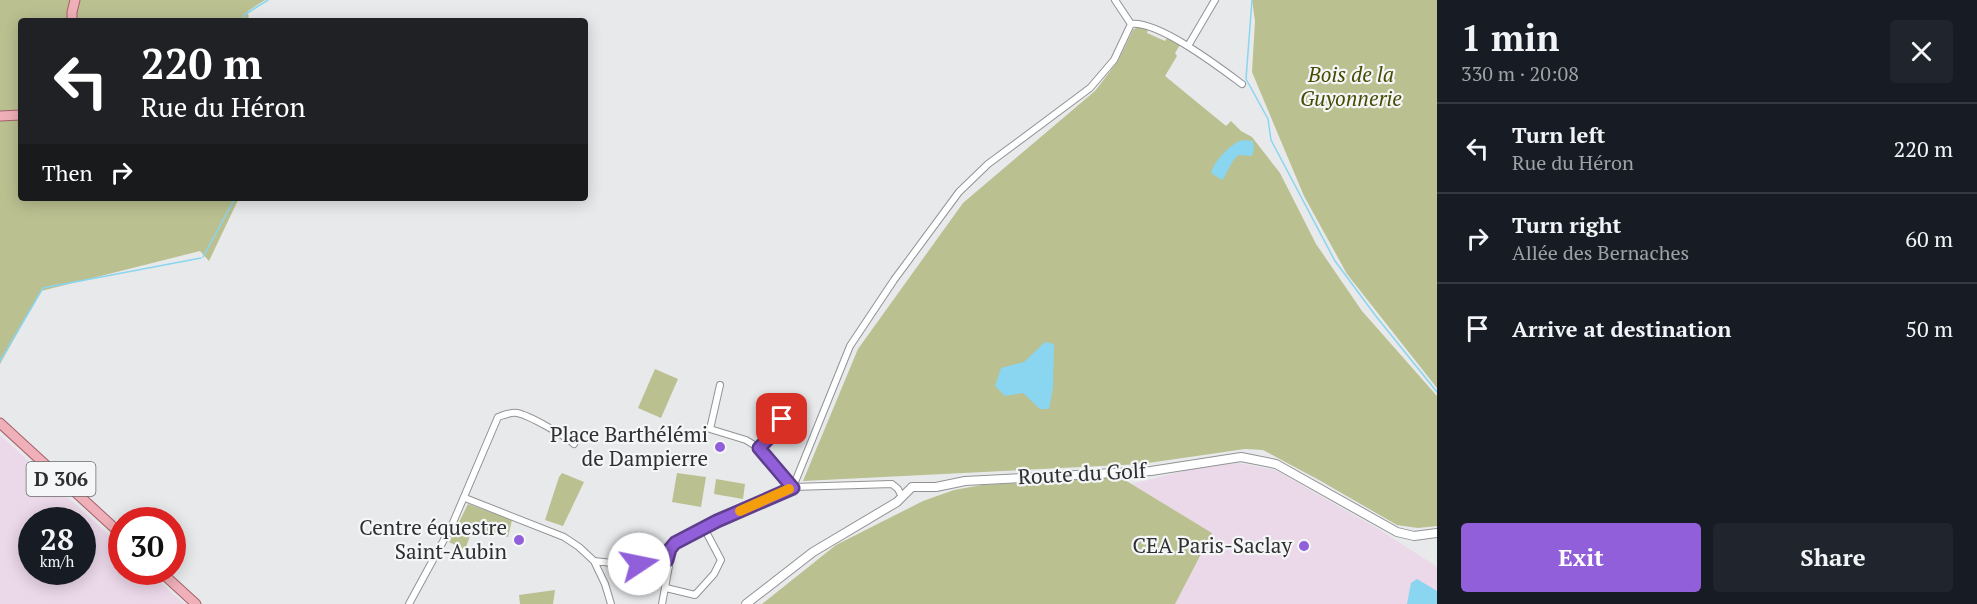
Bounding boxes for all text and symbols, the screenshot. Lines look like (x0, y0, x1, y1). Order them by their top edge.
text: 1 min (1461, 14, 1559, 61)
button: close (1890, 20, 1953, 83)
text: 220 m (141, 35, 262, 91)
icon: left (42, 42, 120, 120)
park label: Bois de la Guyonnerie (1300, 60, 1402, 112)
text: 330 m · 20:08 (1461, 60, 1579, 87)
text: Rue du Héron (141, 89, 305, 125)
text: Turn left (1512, 120, 1605, 149)
icon: left (1461, 132, 1494, 165)
text: 220 m (1893, 134, 1953, 163)
text: Rue du Héron (1512, 149, 1634, 176)
icon: right (105, 156, 138, 189)
text: Then (42, 158, 93, 187)
text: Turn right (1512, 210, 1621, 239)
icon: right (1461, 222, 1494, 255)
text: 60 m (1905, 224, 1953, 253)
text: Allée des Bernaches (1512, 239, 1689, 266)
icon: arrive (1461, 312, 1494, 345)
text: Arrive at destination (1512, 314, 1731, 343)
text: 50 m (1905, 314, 1953, 343)
pin (756, 393, 807, 444)
icon: arrive (765, 402, 798, 435)
place label: Place Barthélémi de Dampierre (550, 420, 708, 472)
marker: Place Barthélémi de Dampierre (713, 440, 727, 454)
street label: Route du Golf (1017, 456, 1149, 490)
road number: D 306 (26, 462, 96, 496)
speed limit sign: 30 (108, 507, 186, 585)
place label: Centre équestre Saint-Aubin (359, 513, 508, 565)
text: 28 (40, 519, 74, 559)
button: Exit (1461, 523, 1701, 592)
button: Share (1713, 523, 1953, 592)
place label: CEA Paris-Saclay (1133, 531, 1292, 559)
position arrow (607, 532, 671, 596)
marker: Centre équestre Saint-Aubin (512, 533, 526, 547)
marker: CEA Paris-Saclay (1297, 539, 1311, 553)
text: km/h (40, 551, 74, 571)

